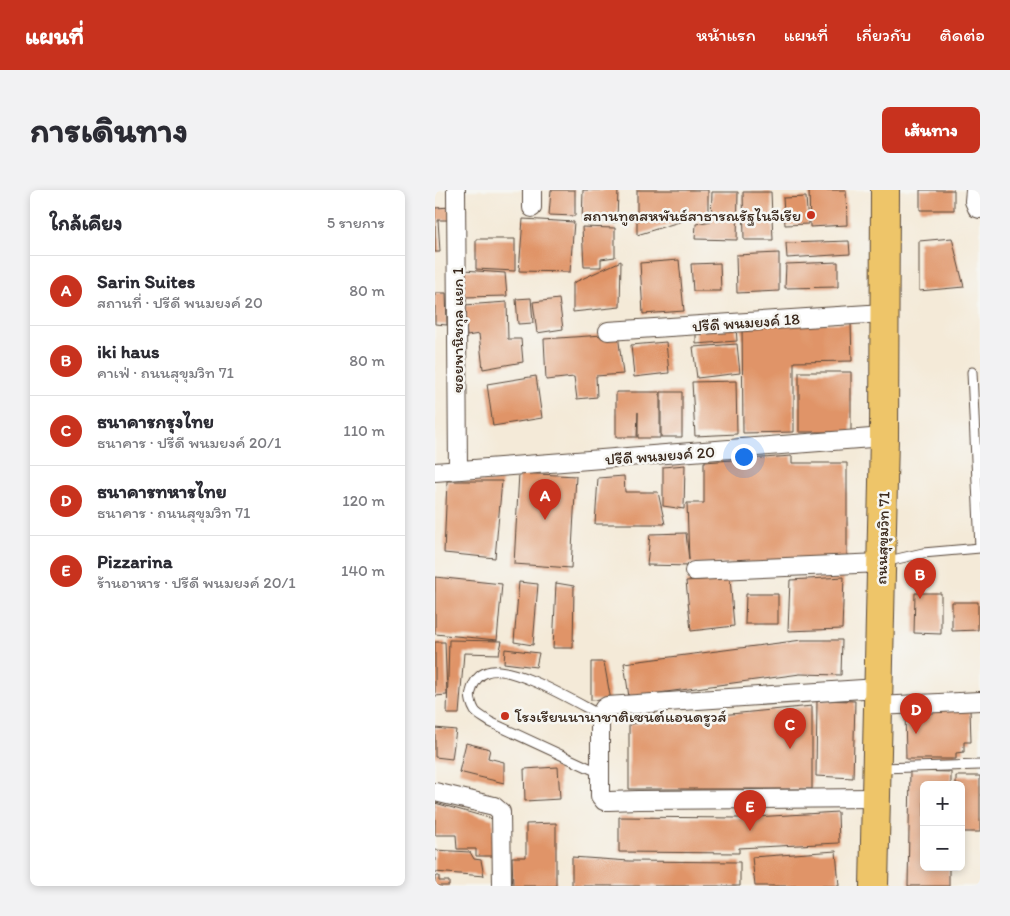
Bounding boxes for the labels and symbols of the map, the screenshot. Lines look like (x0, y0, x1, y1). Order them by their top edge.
place label: สถานทูตสหพันธ์สาธารณรัฐไนจีเรีย (583, 206, 801, 226)
marker: สถานทูตสหพันธ์สาธารณรัฐไนจีเรีย (805, 209, 817, 221)
street label: ซอยพานิชกุล แยก 1 (448, 267, 468, 393)
street label: ปรีดี พนมยงค์ 18 (692, 309, 801, 336)
street label: ปรีดี พนมยงค์ 20 (605, 442, 716, 469)
your location (731, 444, 757, 470)
pin: A (529, 479, 561, 520)
street label: ถนนสุขุมวิท 71 (871, 491, 895, 585)
pin: B (904, 558, 936, 599)
pin: D (900, 693, 932, 734)
place label: โรงเรียนนานาชาติเซนต์แอนดรูวส์ (514, 707, 727, 727)
pin: C (774, 708, 806, 749)
marker: โรงเรียนนานาชาติเซนต์แอนดรูวส์ (499, 710, 511, 722)
pin: E (734, 790, 766, 831)

